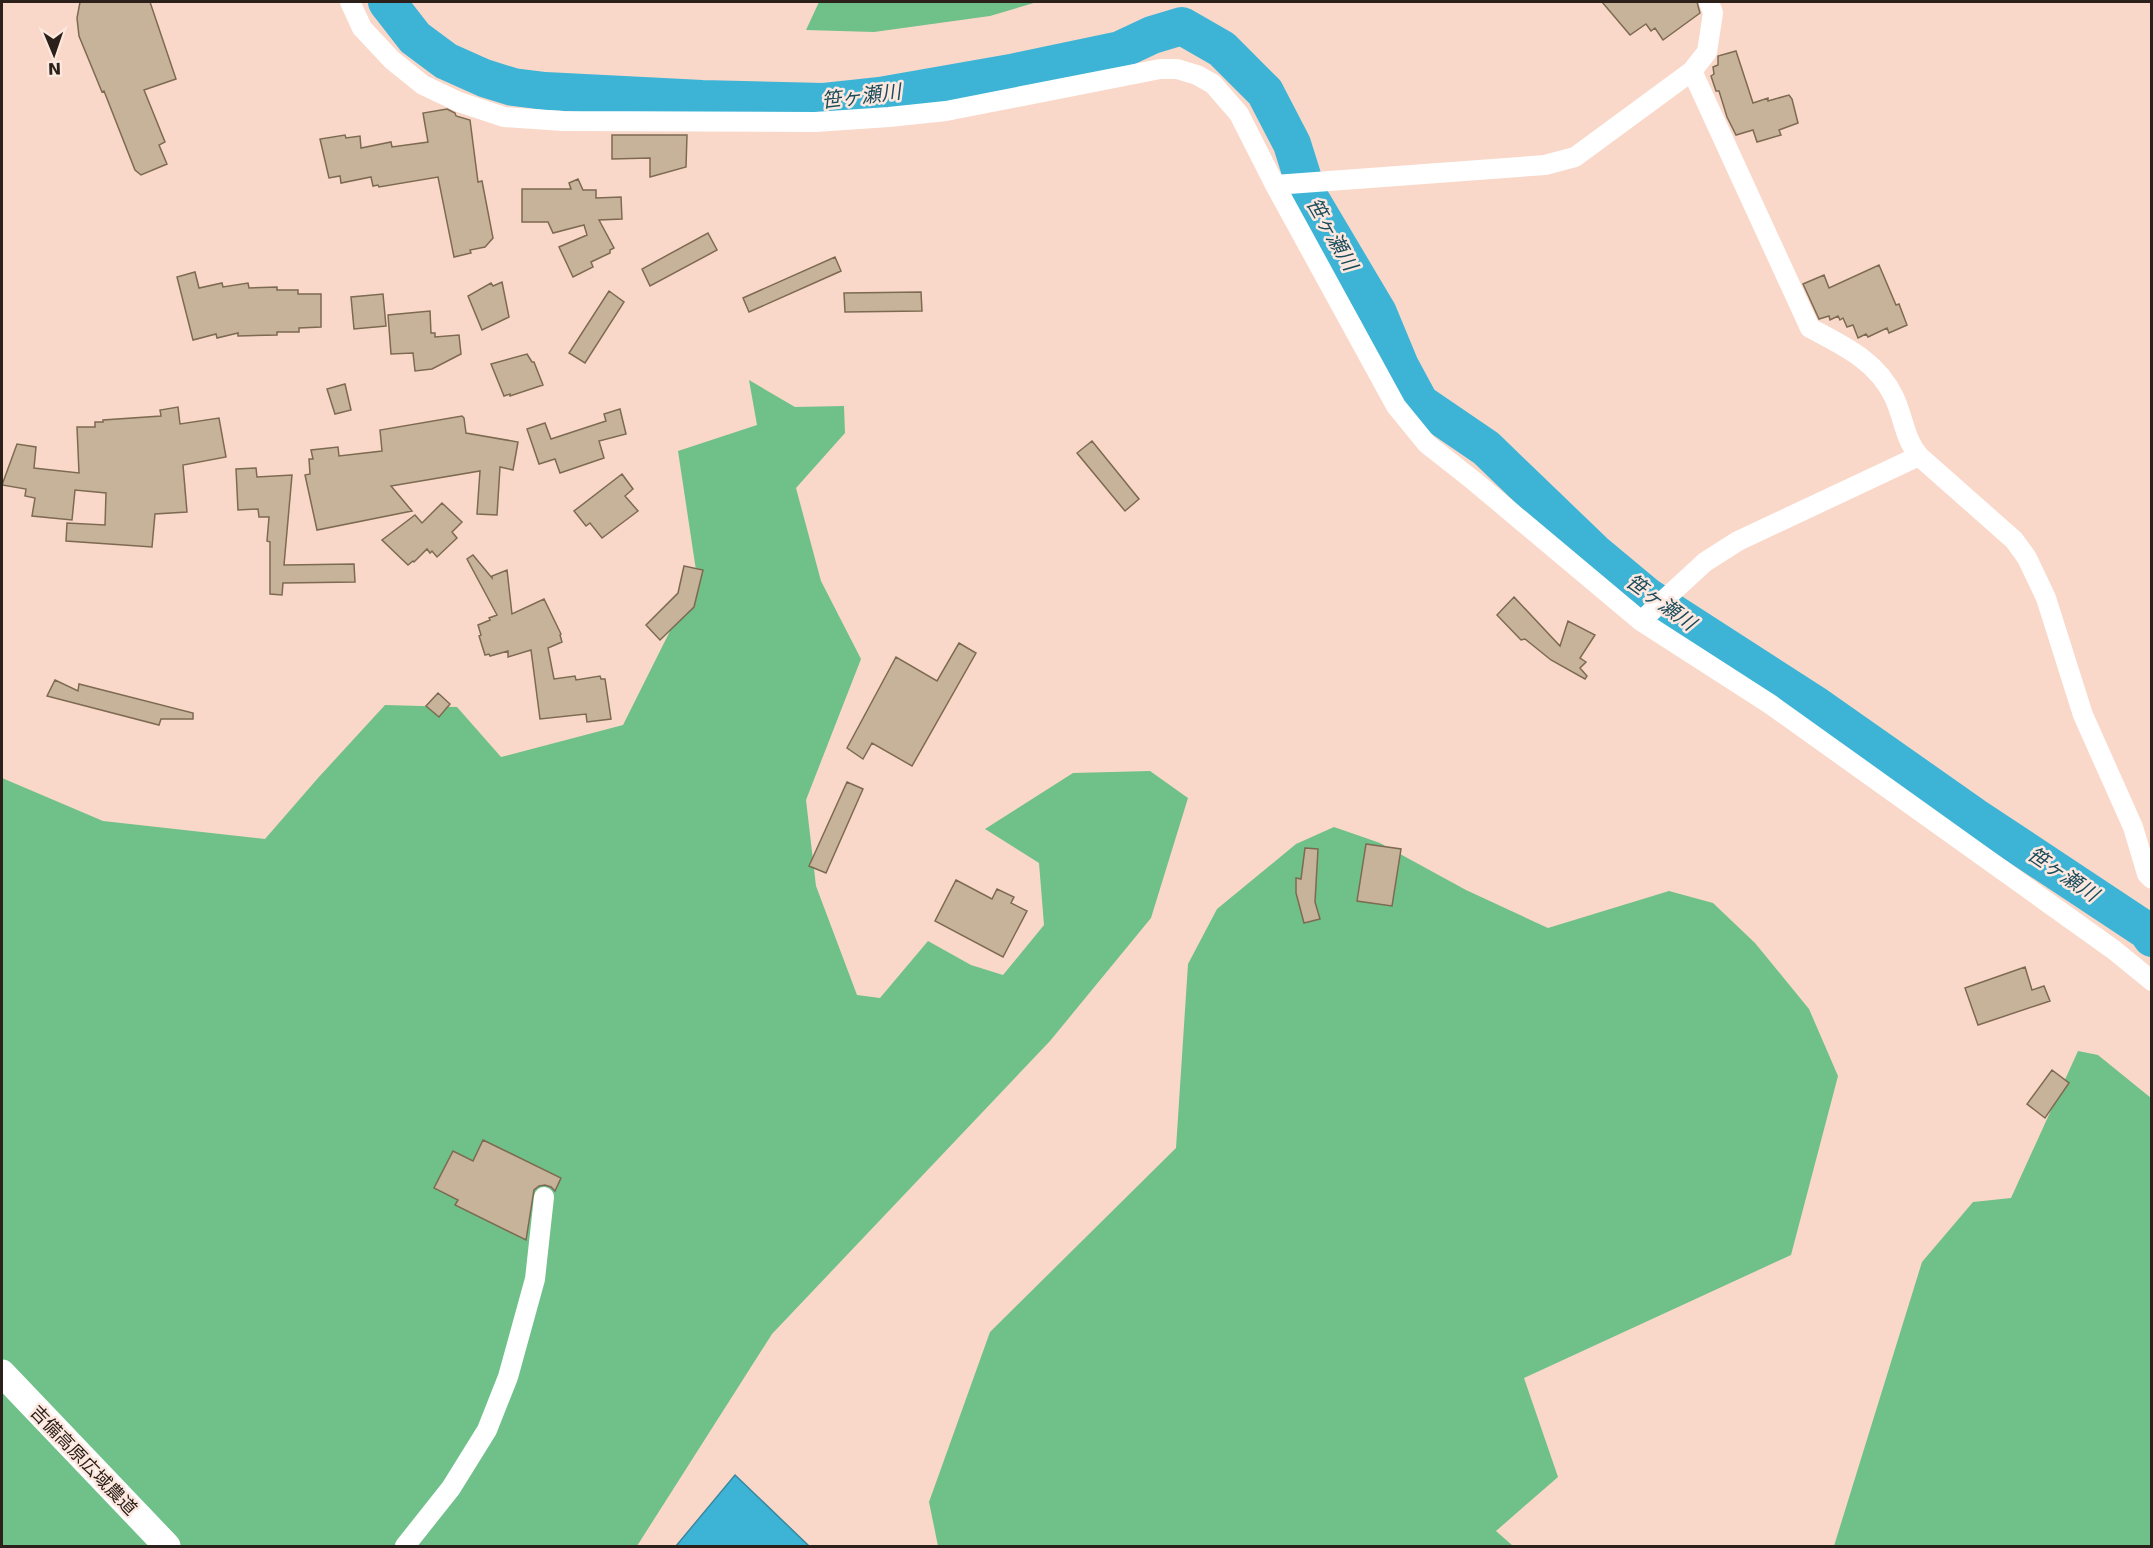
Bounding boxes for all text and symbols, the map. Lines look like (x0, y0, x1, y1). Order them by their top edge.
north arrow (24, 24, 84, 84)
text: N (47, 59, 62, 78)
water label: 笹ヶ瀬川 (820, 79, 904, 113)
water label: 笹ヶ瀬川 (1302, 193, 1363, 276)
water label: 笹ヶ瀬川 (1622, 569, 1702, 636)
water label: 笹ヶ瀬川 (2023, 842, 2105, 907)
street label: 吉備高原広域農道 (26, 1401, 142, 1519)

